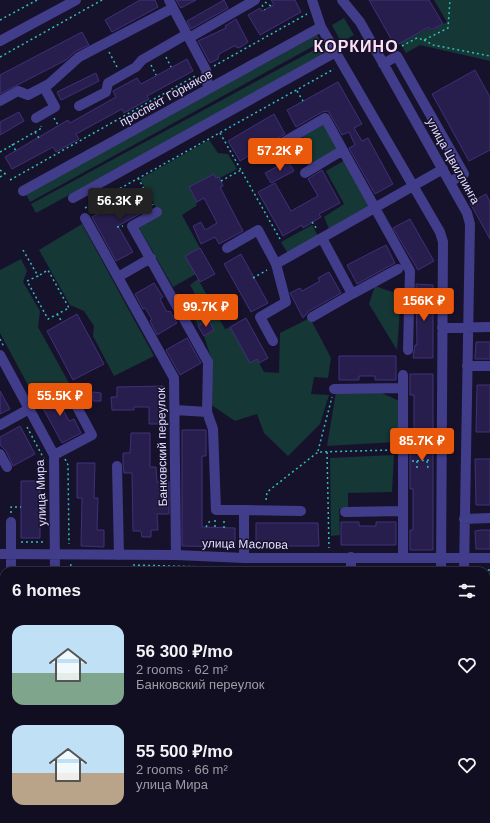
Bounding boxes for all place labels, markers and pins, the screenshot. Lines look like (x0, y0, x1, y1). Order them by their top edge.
pin: 57.2K ₽ (243, 138, 317, 172)
pin: 56.3K ₽ (83, 188, 157, 222)
pin: 156K ₽ (391, 288, 457, 322)
pin: 99.7K ₽ (169, 294, 243, 328)
pin: 55.5K ₽ (23, 383, 97, 417)
pin: 85.7K ₽ (385, 428, 459, 462)

